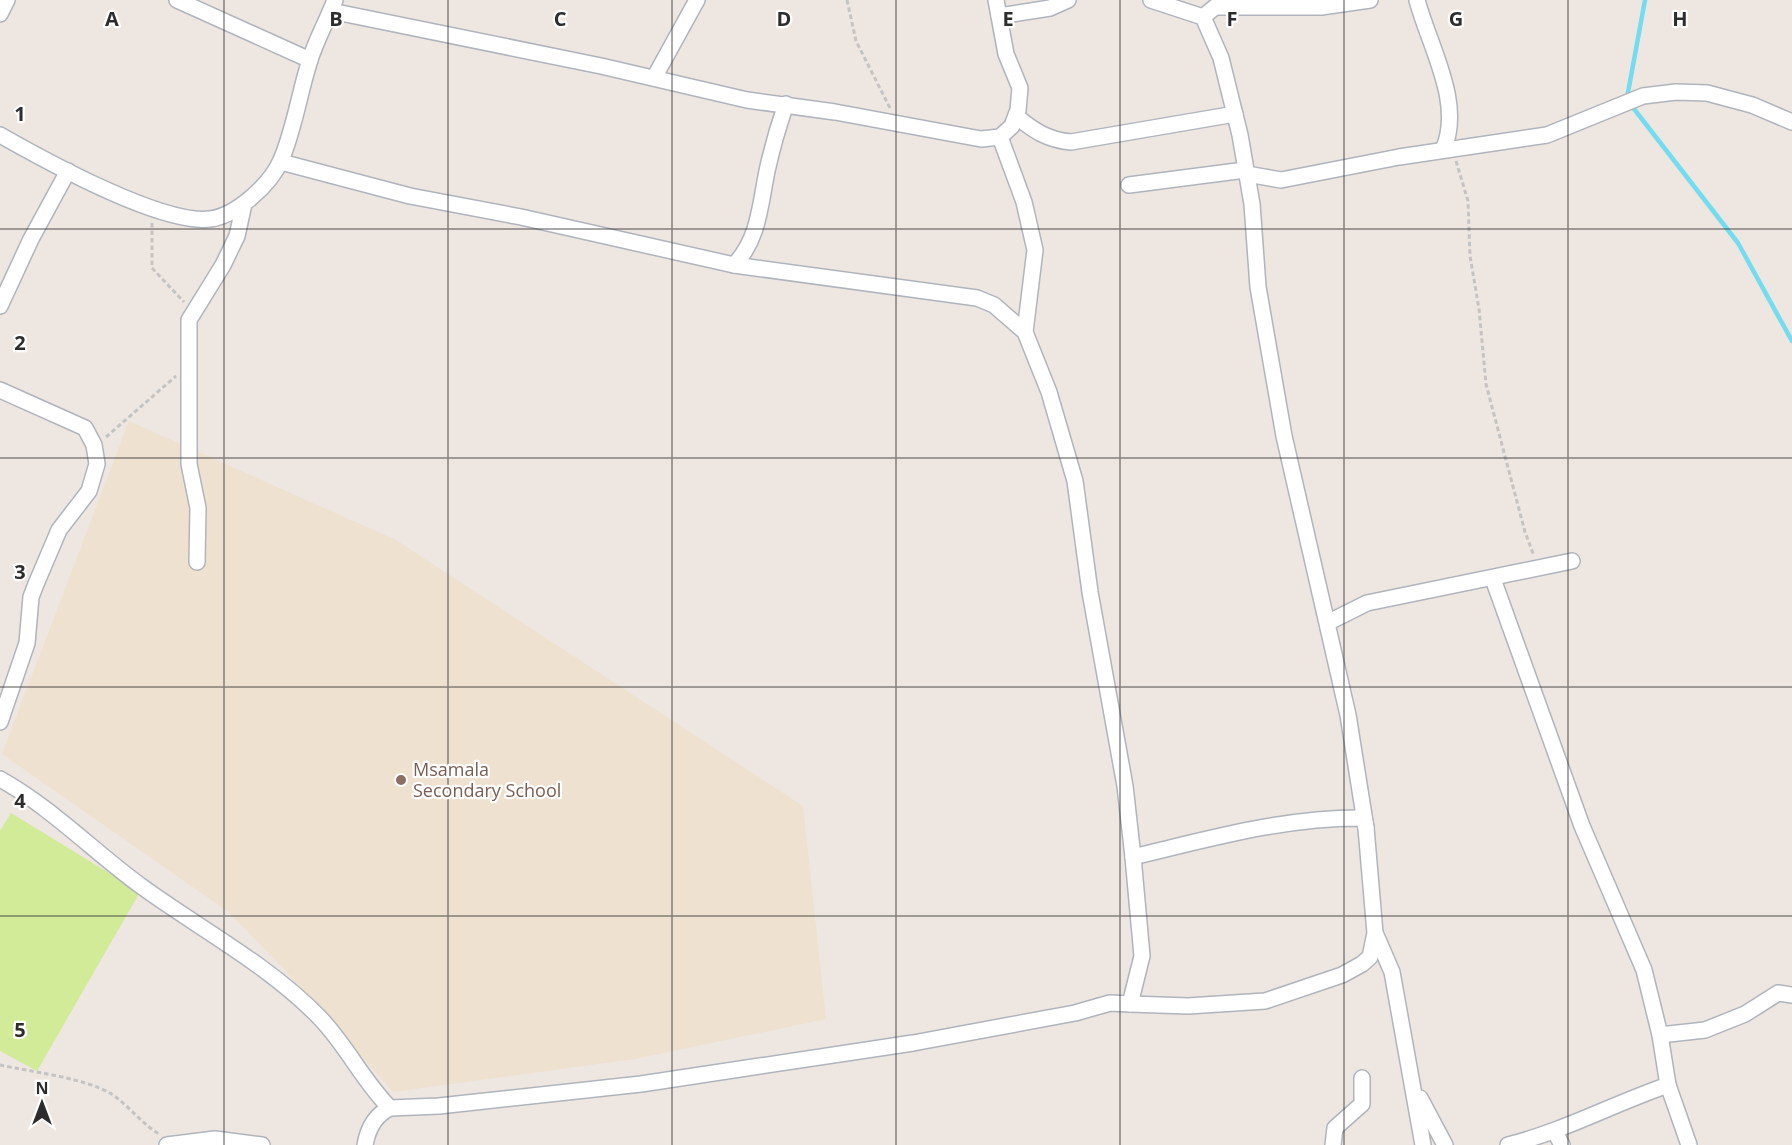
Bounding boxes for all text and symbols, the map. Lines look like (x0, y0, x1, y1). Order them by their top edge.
text: A (105, 5, 119, 32)
text: B (329, 5, 343, 32)
text: C (554, 5, 567, 32)
text: D (777, 5, 791, 32)
text: E (1002, 5, 1014, 32)
text: F (1227, 5, 1237, 32)
text: G (1449, 5, 1463, 32)
text: H (1672, 5, 1688, 32)
text: 1 (14, 100, 26, 127)
text: 2 (14, 329, 26, 356)
text: 3 (14, 558, 26, 585)
place label: Msamala Secondary School (413, 757, 561, 802)
marker: Msamala Secondary School (394, 773, 408, 787)
text: 4 (14, 787, 26, 814)
text: 5 (14, 1016, 26, 1043)
north arrow (12, 1073, 72, 1133)
text: N (35, 1077, 49, 1099)

